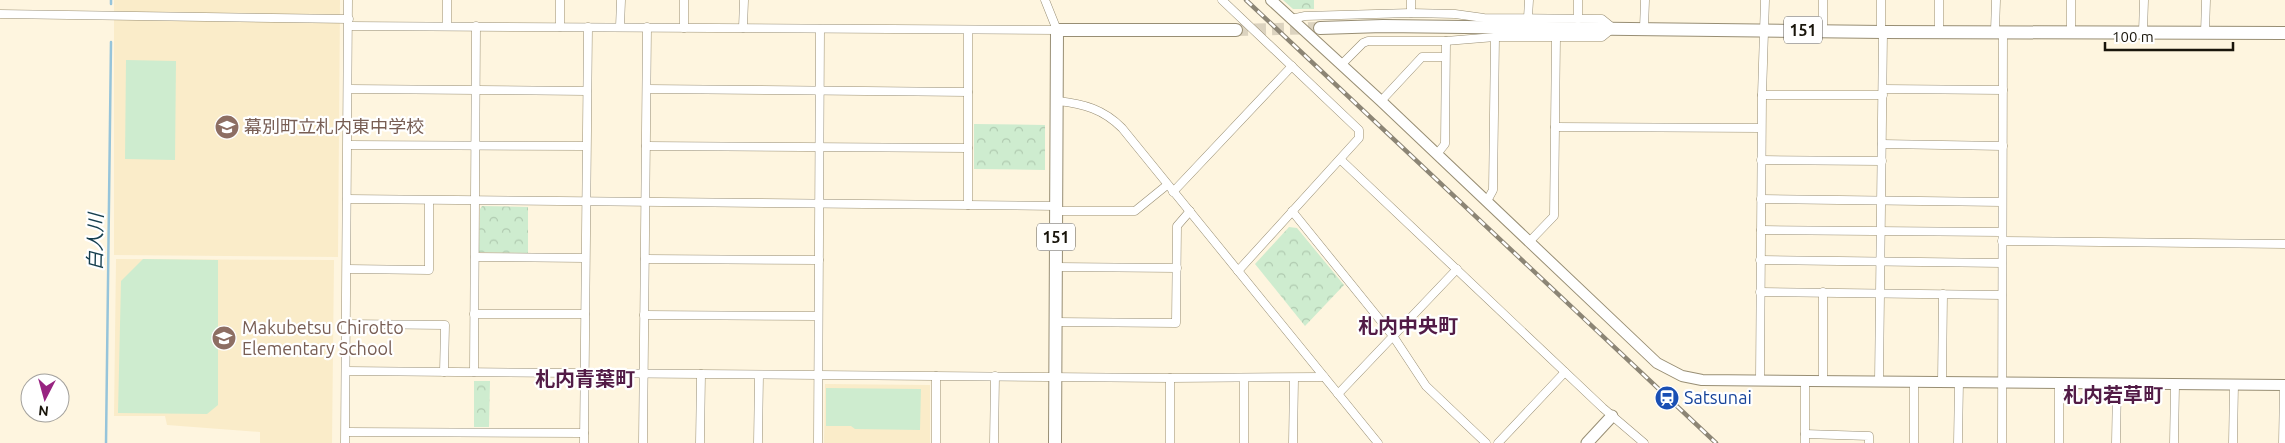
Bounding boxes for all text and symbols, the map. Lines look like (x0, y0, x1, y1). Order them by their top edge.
road number: 151 (1784, 16, 1822, 44)
scale bar (2105, 20, 2232, 52)
text: 100 m (2112, 28, 2154, 45)
school or university icon: 幕別町立札内東中学校 (214, 114, 240, 140)
place label: 幕別町立札内東中学校 (244, 116, 424, 136)
water label: 白人川 (84, 211, 107, 271)
road number: 151 (1037, 223, 1075, 250)
district label: 札内中央町 (1358, 314, 1458, 337)
place label: Makubetsu Chirotto Elementary School (242, 317, 404, 358)
school or university icon: Makubetsu Chirotto Elementary School (211, 325, 237, 351)
district label: 札内青葉町 (535, 367, 635, 390)
north arrow (20, 373, 70, 423)
district label: 札内若草町 (2063, 383, 2163, 406)
station icon: Satsunai (1654, 385, 1680, 411)
place label: Satsunai (1684, 387, 1752, 407)
text: N (38, 402, 50, 419)

